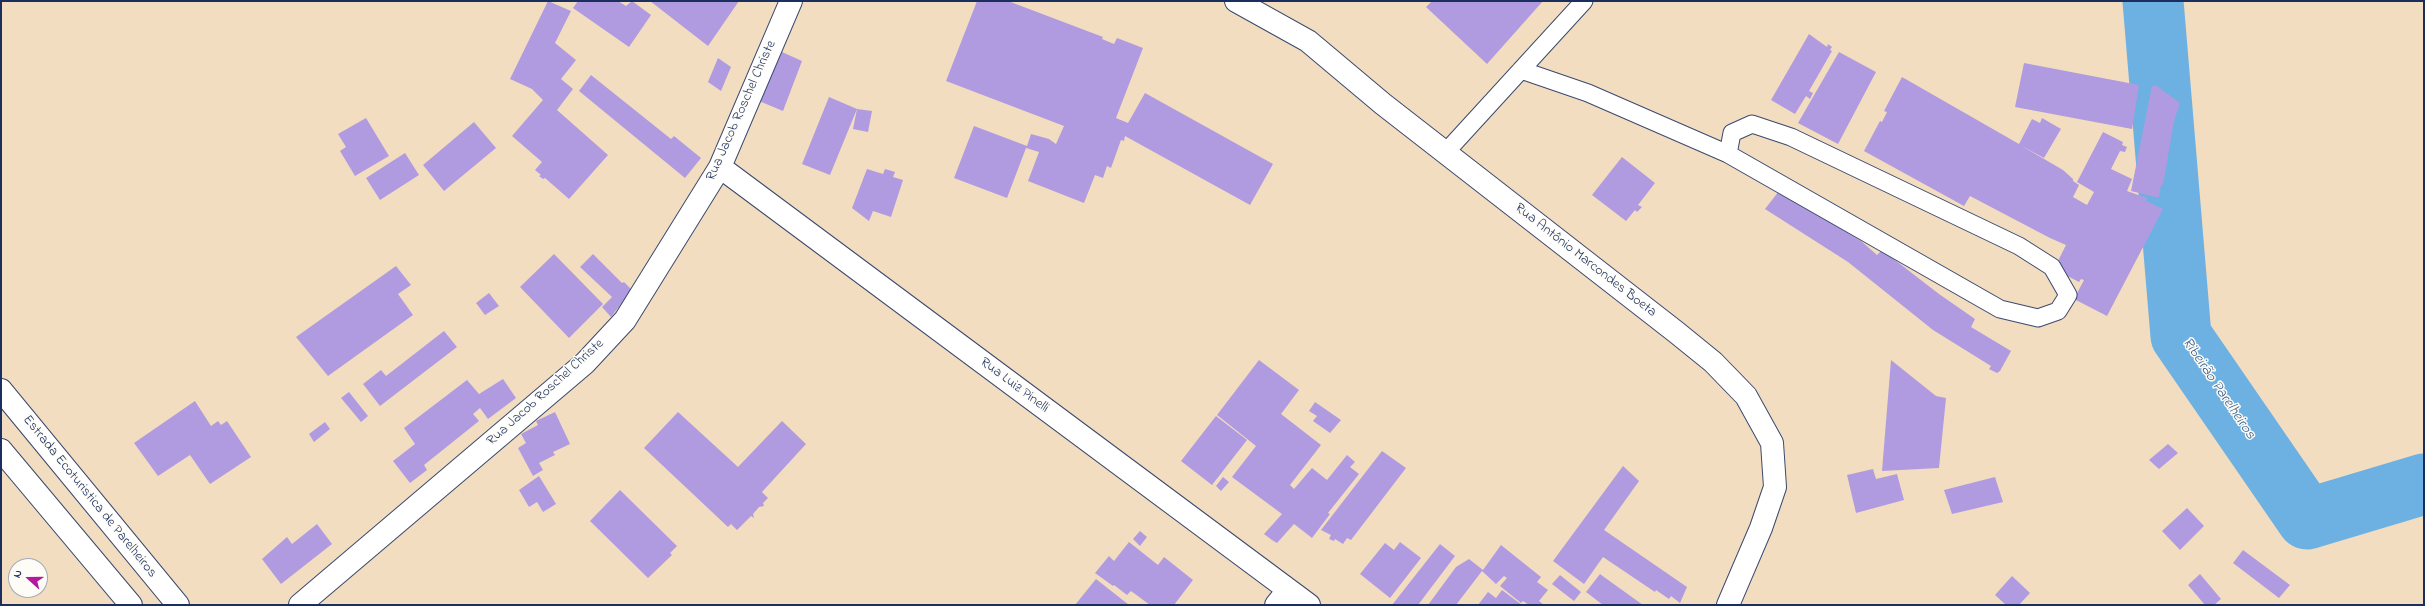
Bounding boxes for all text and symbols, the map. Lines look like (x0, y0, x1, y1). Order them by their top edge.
street label: Rua Jacob Roschel Christe (704, 38, 780, 184)
street label: Rua Antônio Marcondes Boeta (1511, 200, 1659, 322)
water label: Ribeirão Parelheiros (2177, 335, 2259, 443)
street label: Rua Jacob Roschel Christe (484, 336, 608, 450)
street label: Rua Luiz Pinelli (976, 355, 1052, 417)
street label: Estrada Ecoturistica de Parelheiros (18, 412, 160, 582)
north arrow (8, 558, 48, 598)
text: N (9, 568, 27, 580)

